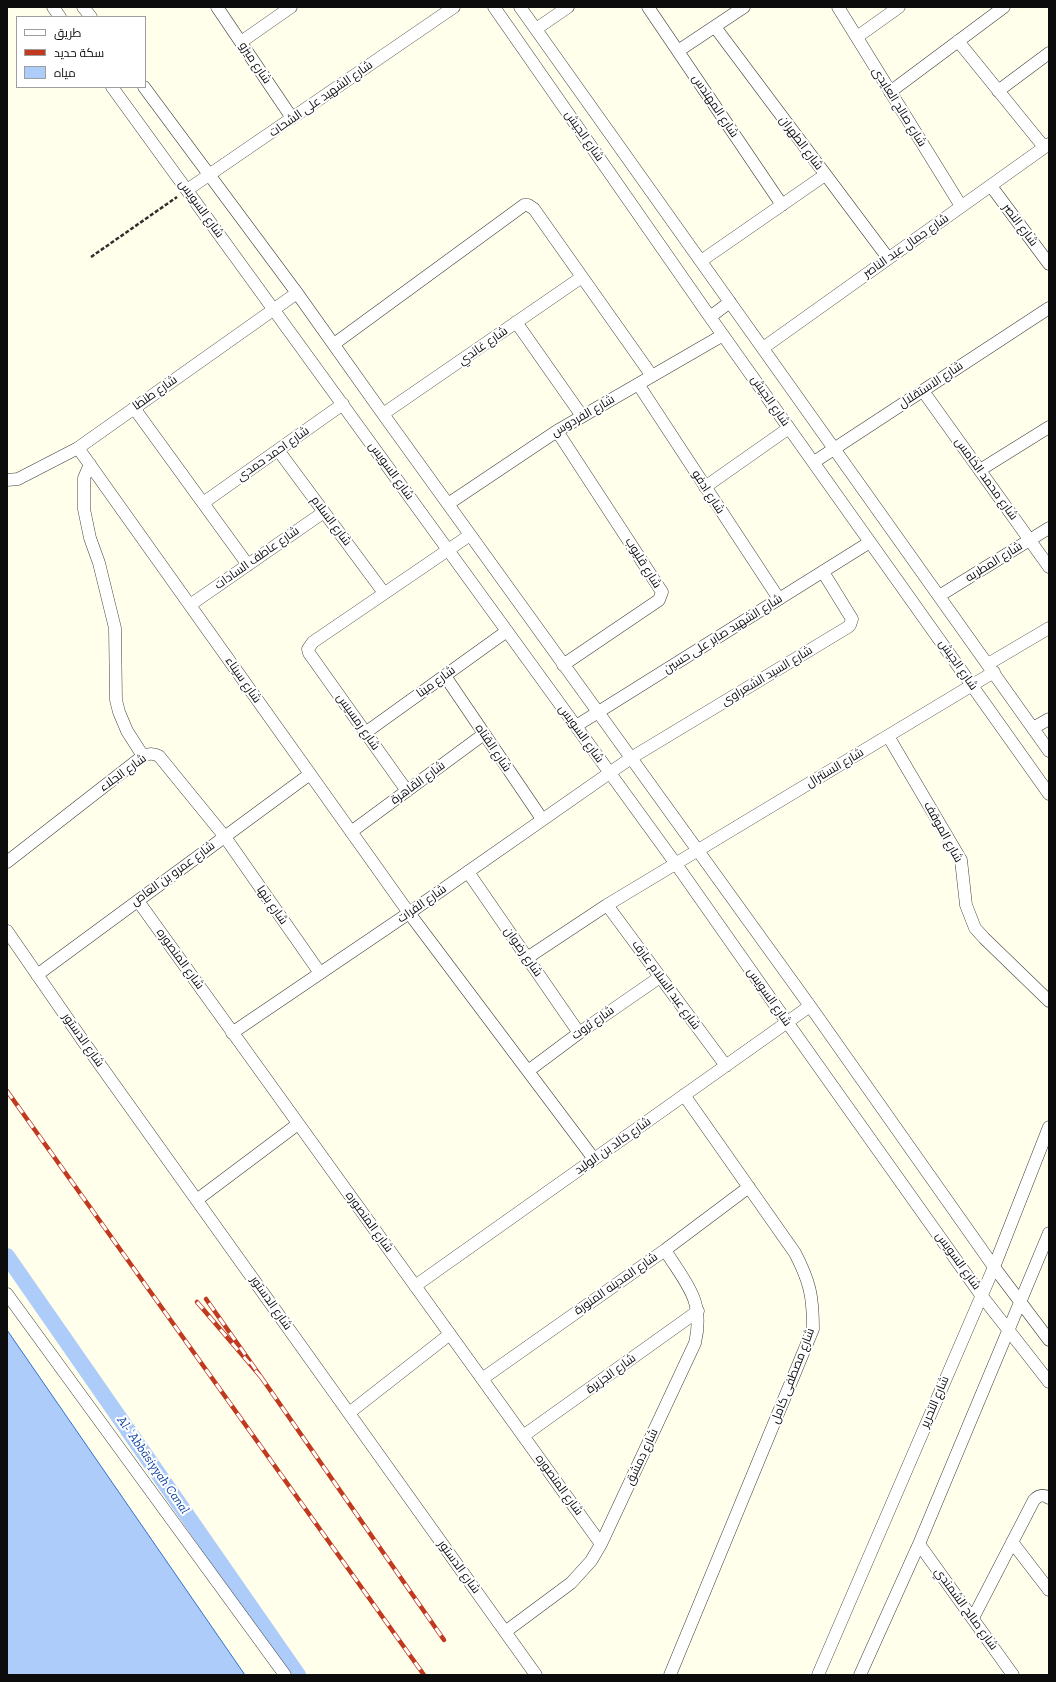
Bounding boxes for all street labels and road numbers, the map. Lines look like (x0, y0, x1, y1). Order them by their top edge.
street label: شارع ميزو (236, 39, 274, 87)
street label: شارع الشهيد على الشحات (267, 58, 375, 140)
street label: شارع صالح العايدى (869, 65, 929, 149)
street label: شارع المهندس (689, 72, 741, 140)
street label: شارع الجيش (561, 108, 607, 164)
street label: شارع الطهران (776, 113, 826, 173)
street label: شارع السويس (175, 177, 227, 241)
street label: شارع النصر (999, 201, 1041, 249)
street label: شارع جمال عبد الناصر (860, 211, 952, 281)
street label: شارع غاندي (456, 324, 510, 368)
street label: شارع الاستقلال (896, 359, 966, 411)
street label: شارع طنطا (130, 372, 180, 414)
street label: شارع الجيش (747, 373, 793, 429)
street label: شارع الفردوس (549, 392, 617, 440)
street label: شارع احمد حمدى (234, 424, 312, 484)
street label: شارع محمد الخامس (951, 435, 1021, 523)
street label: شارع السويس (365, 439, 417, 503)
street label: شارع ادفو (689, 467, 727, 517)
street label: شارع السلام (308, 493, 354, 549)
street label: شارع عاطف السادات (212, 523, 302, 593)
street label: شارع قليوب (622, 535, 664, 591)
street label: شارع المطريه (963, 539, 1025, 585)
street label: شارع الشهيد صابر على حسين (661, 591, 785, 677)
street label: شارع الجيش (935, 637, 981, 693)
street label: شارع السيد الشعراوى (719, 643, 815, 709)
street label: شارع سيناء (222, 654, 264, 706)
street label: شارع مينا (414, 663, 458, 701)
street label: شارع رمسيس (333, 691, 383, 753)
street label: شارع السويس (555, 702, 607, 766)
street label: شارع القناه (472, 721, 514, 775)
street label: شارع السنترال (804, 745, 866, 791)
street label: شارع الجلاء (97, 751, 149, 795)
street label: شارع القاهرة (388, 758, 448, 808)
street label: شارع الموقف (920, 799, 966, 865)
street label: شارع عمرو بن العاص (128, 839, 218, 909)
street label: شارع الفرات (395, 882, 449, 926)
street label: شارع بنها (253, 883, 291, 927)
street label: شارع رضوان (501, 924, 545, 980)
street label: شارع المنصوره (153, 926, 207, 992)
street label: شارع عبد السلام عارف (629, 937, 703, 1033)
street label: شارع السويس (744, 965, 794, 1029)
street label: شارع ثروت (569, 1003, 617, 1043)
street label: شارع الدستور (59, 1010, 107, 1070)
street label: شارع خالد بن الوليد (572, 1114, 654, 1178)
street label: شارع المنصوره (342, 1189, 396, 1255)
street label: شارع السويس (932, 1229, 984, 1293)
street label: شارع المدينه المنورة (571, 1250, 661, 1318)
street label: شارع الدستور (247, 1273, 295, 1333)
street label: شارع مصطفى كامل (768, 1326, 818, 1426)
street label: شارع الجزيرة (583, 1351, 639, 1397)
street label: شارع التحرير (918, 1374, 952, 1430)
street label: شارع دمشق (623, 1427, 661, 1487)
street label: شارع المنصوره (532, 1452, 586, 1518)
street label: شارع الدستور (435, 1538, 483, 1596)
street label: شارع صالح الشمندي (931, 1565, 1001, 1653)

